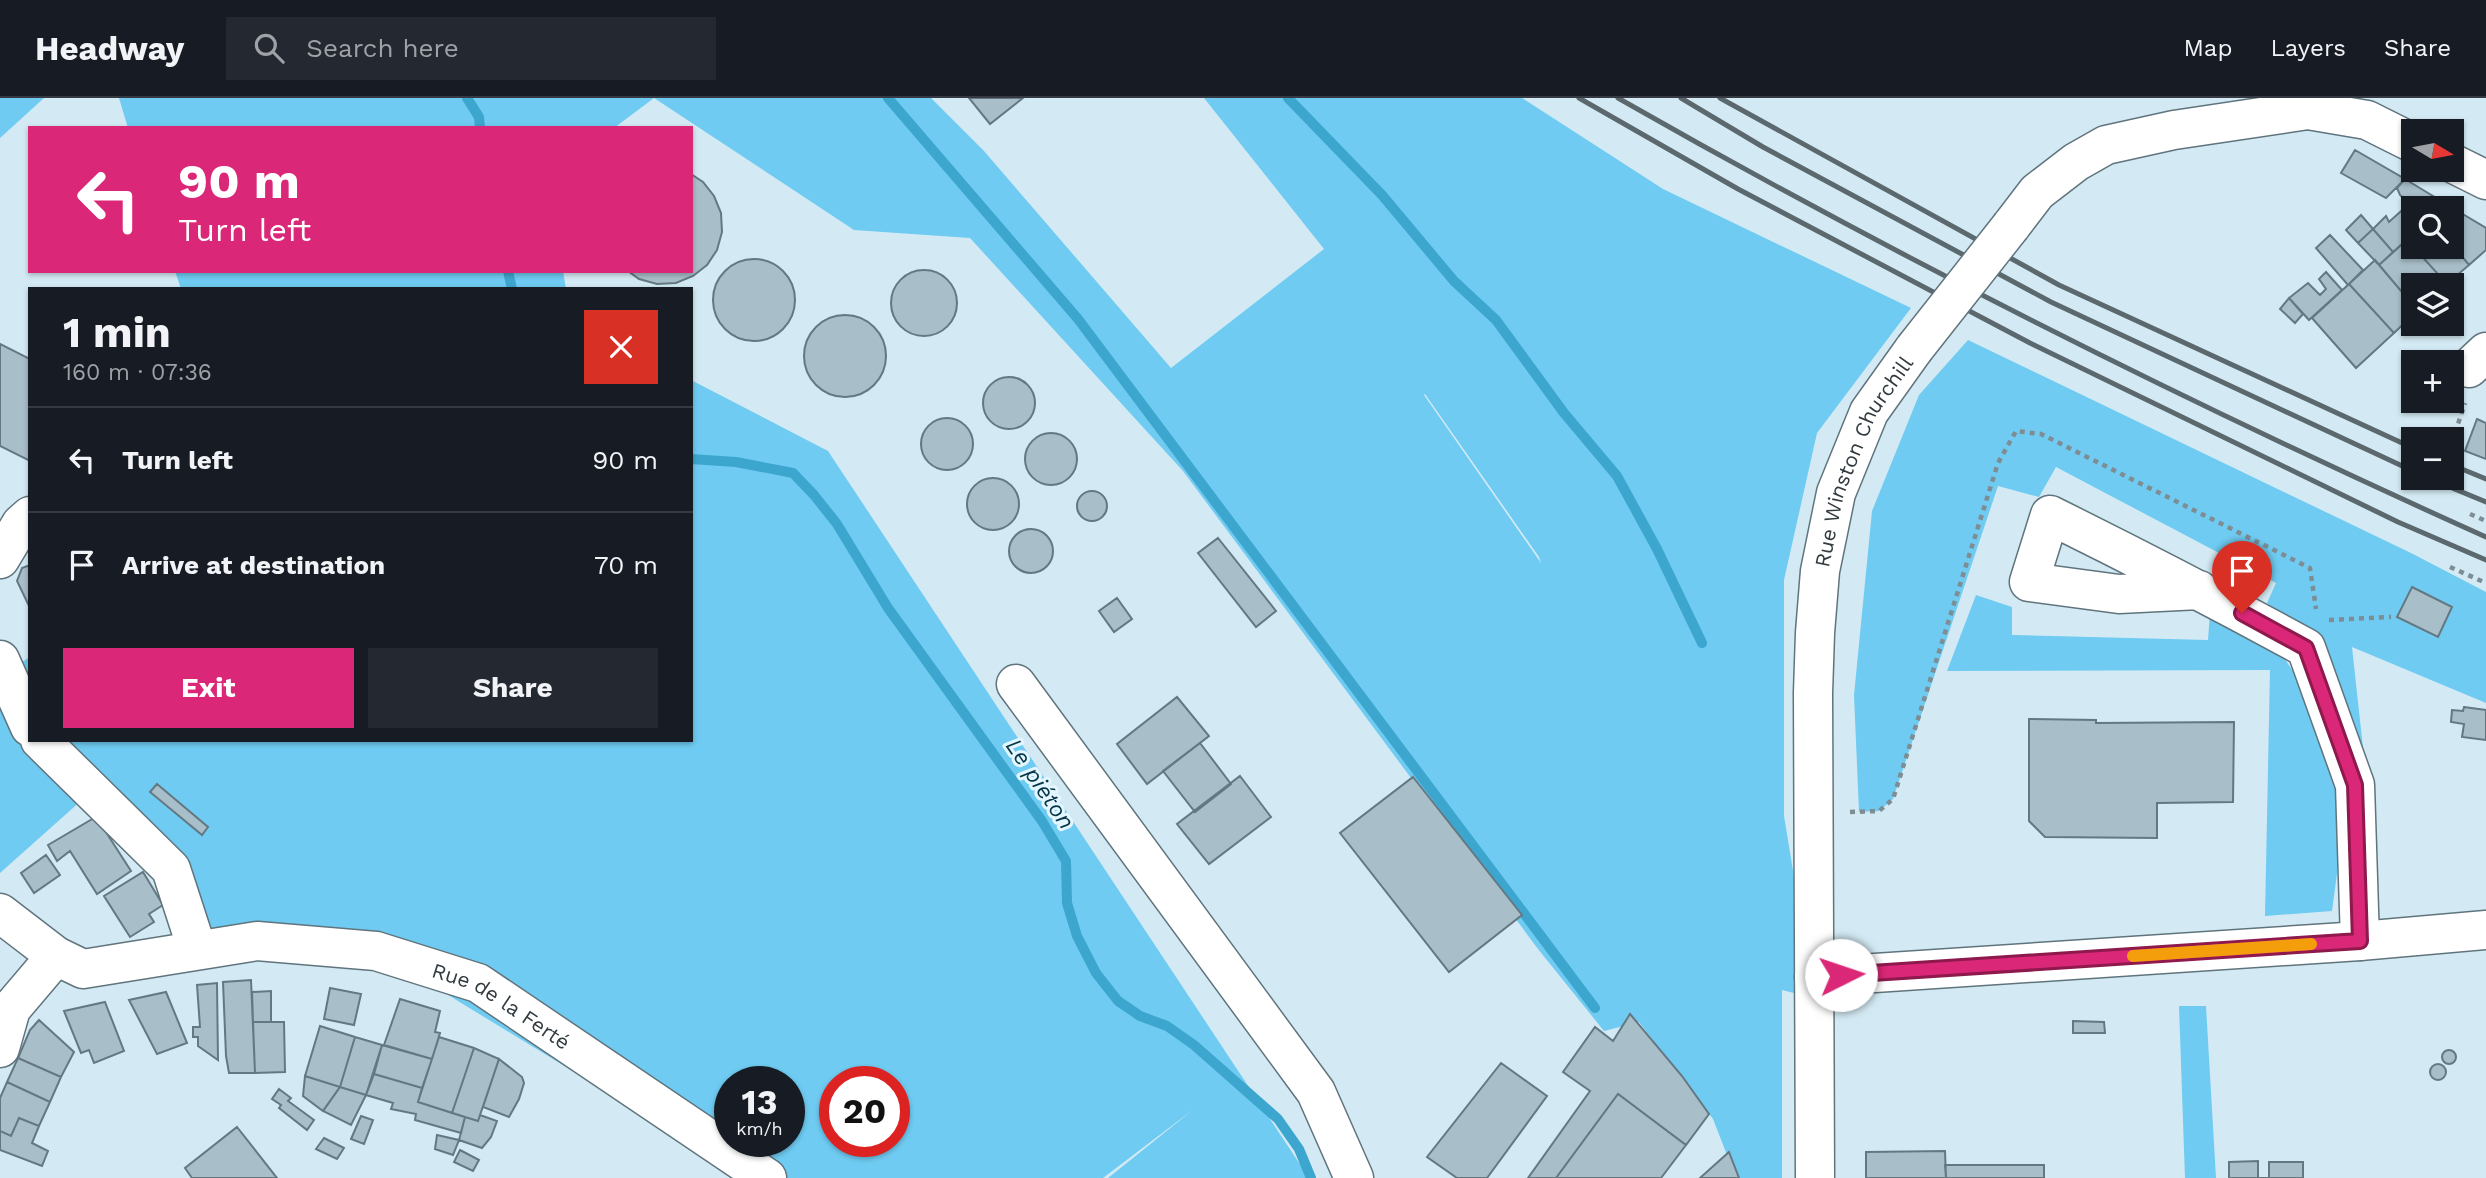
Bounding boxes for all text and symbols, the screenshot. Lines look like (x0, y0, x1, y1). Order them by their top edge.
search box (226, 17, 716, 80)
text: Headway (35, 29, 184, 68)
icon: search (250, 29, 288, 67)
text: Search here (306, 33, 459, 63)
text: Map (2184, 34, 2232, 62)
text: Layers (2270, 34, 2346, 62)
text: Share (2384, 34, 2451, 62)
north arrow (2401, 119, 2464, 182)
map controls (2401, 119, 2464, 490)
text: 90 m (178, 152, 300, 210)
icon: left (63, 154, 154, 245)
button: search (2401, 196, 2464, 259)
text: Turn left (178, 211, 311, 249)
button: layers (2401, 273, 2464, 336)
text: 1 min (63, 308, 171, 357)
button: close (584, 310, 658, 384)
button: + (2401, 350, 2464, 413)
street label: Rue Winston Churchill (1809, 351, 1918, 569)
text: 160 m · 07:36 (63, 359, 212, 386)
button: − (2401, 427, 2464, 490)
icon: left (63, 441, 101, 479)
text: Turn left (122, 445, 233, 475)
text: 90 m (592, 445, 658, 475)
pin (2212, 541, 2272, 613)
icon: arrive (63, 546, 101, 584)
text: Arrive at destination (122, 550, 385, 580)
text: 70 m (594, 550, 658, 580)
icon: arrive (2223, 552, 2261, 590)
button: Exit (63, 648, 354, 728)
button: Share (368, 648, 658, 728)
water label: Le piéton (1000, 734, 1080, 834)
position arrow (1804, 938, 1878, 1012)
street label: Rue de la Ferté (429, 957, 575, 1054)
speed limit sign: 20 (819, 1066, 910, 1157)
text: 13 (742, 1081, 777, 1123)
text: km/h (736, 1118, 783, 1139)

